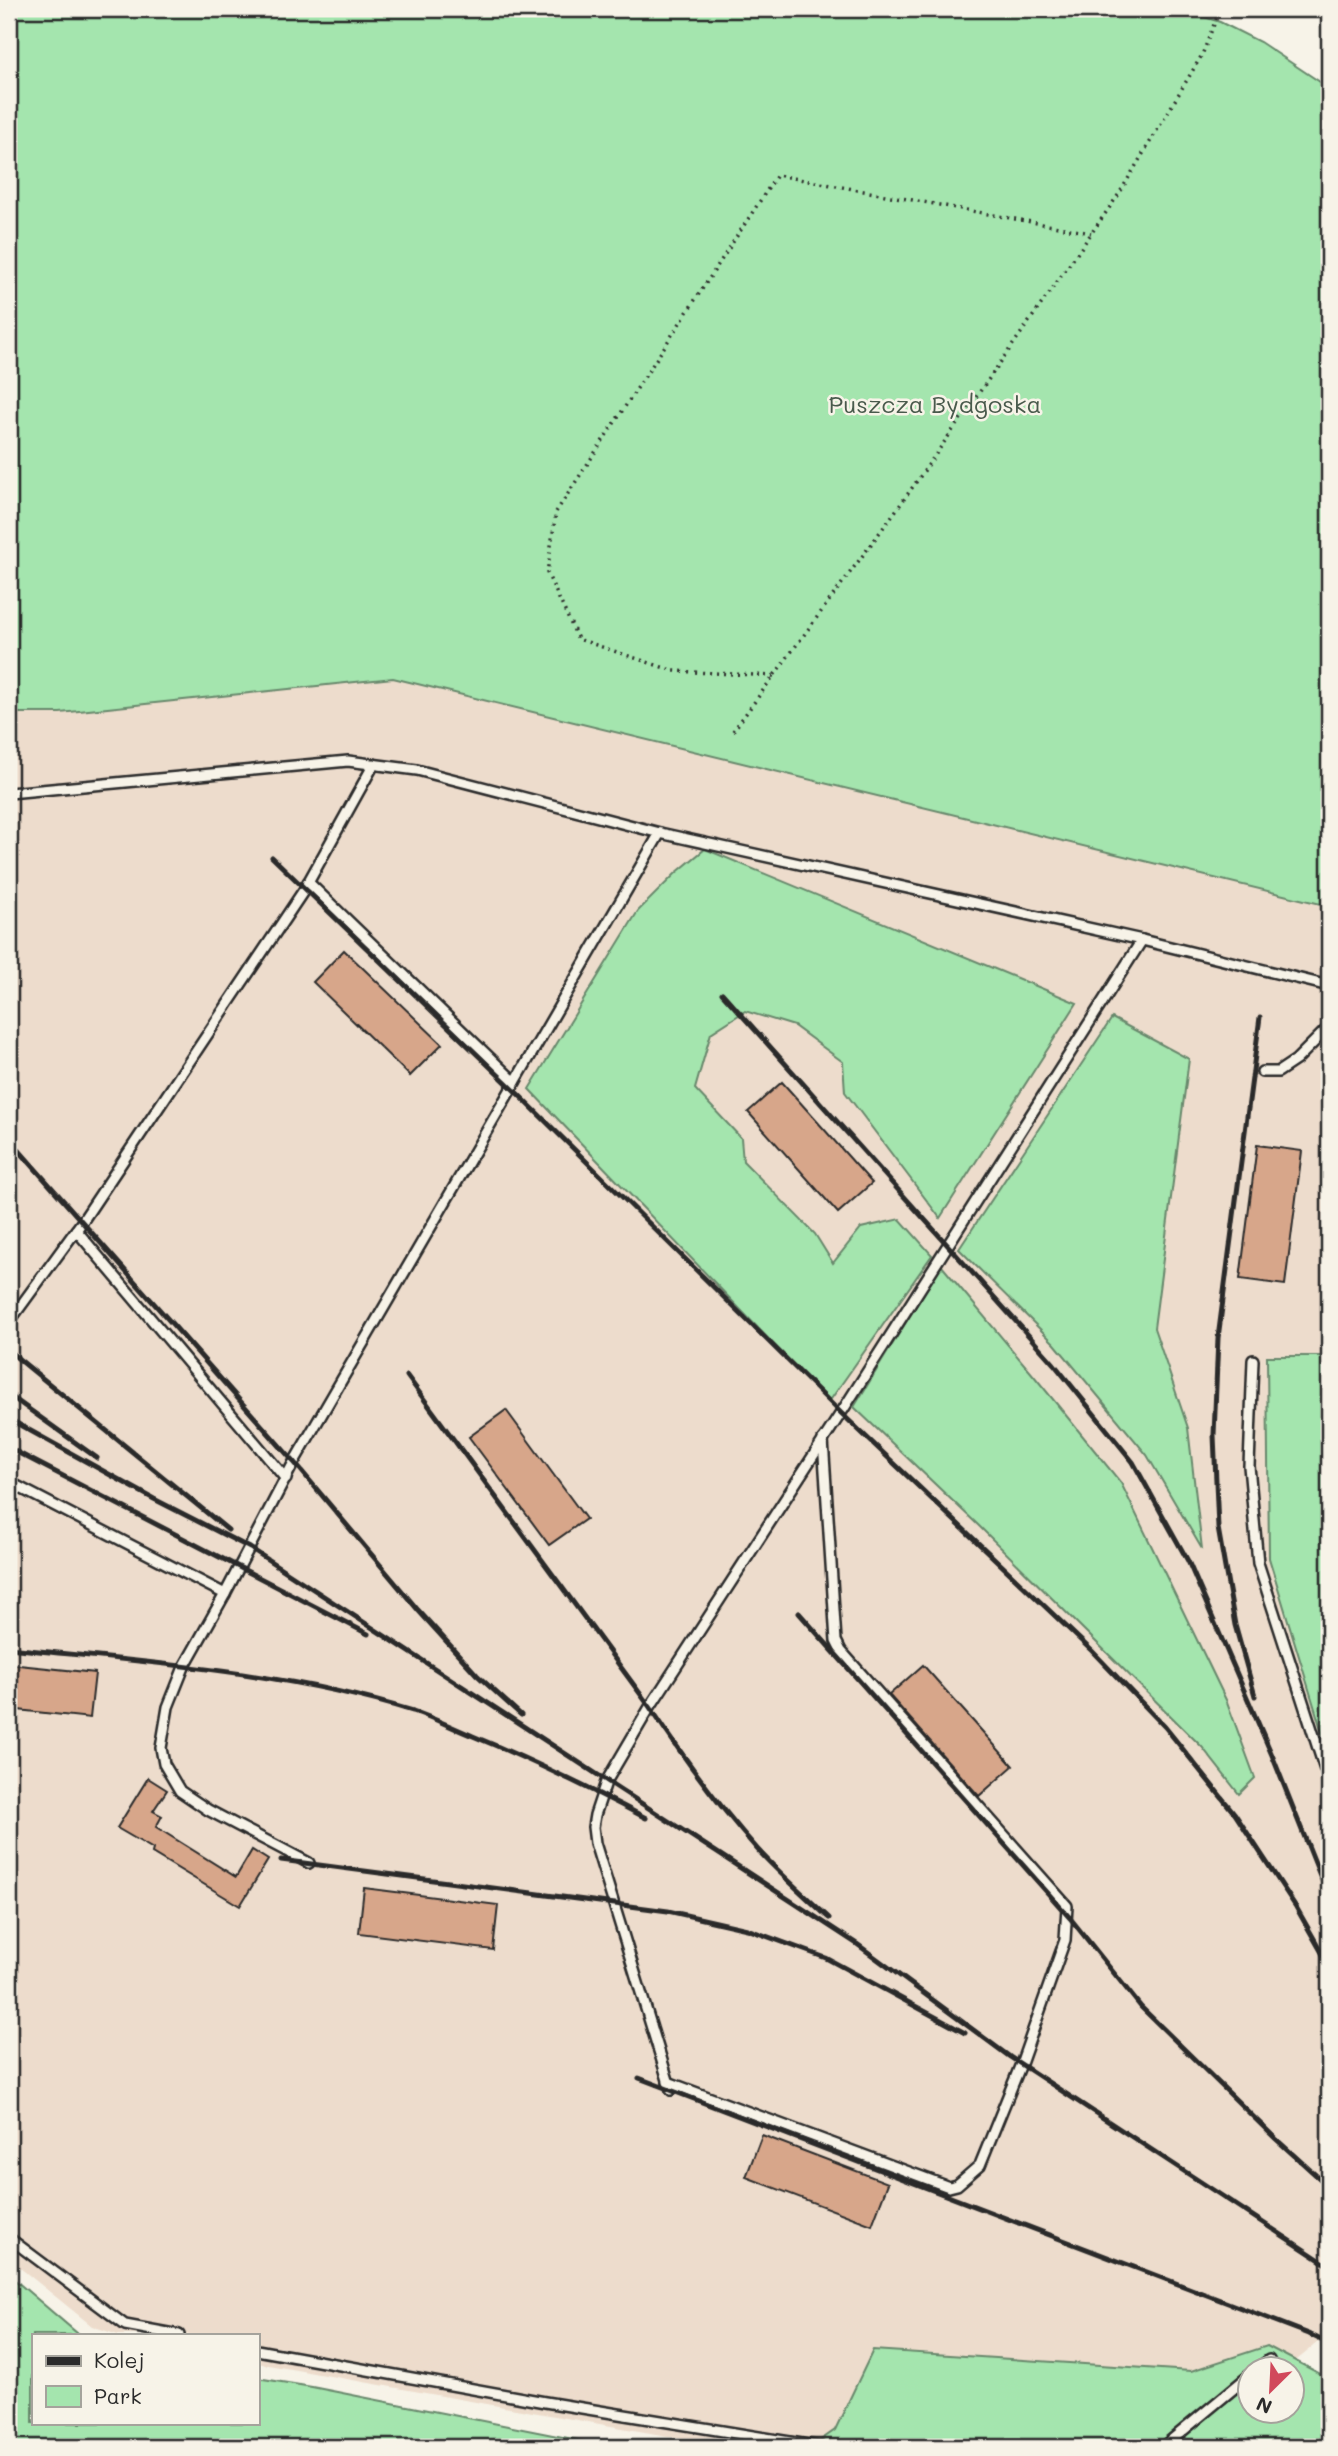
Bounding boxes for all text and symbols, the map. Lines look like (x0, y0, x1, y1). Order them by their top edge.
park label: Puszcza Bydgoska (828, 388, 1042, 419)
legend (32, 2334, 259, 2424)
text: Kolej (94, 2346, 145, 2373)
north arrow (1236, 2354, 1306, 2424)
text: Park (94, 2382, 142, 2409)
text: N (1252, 2392, 1276, 2420)

